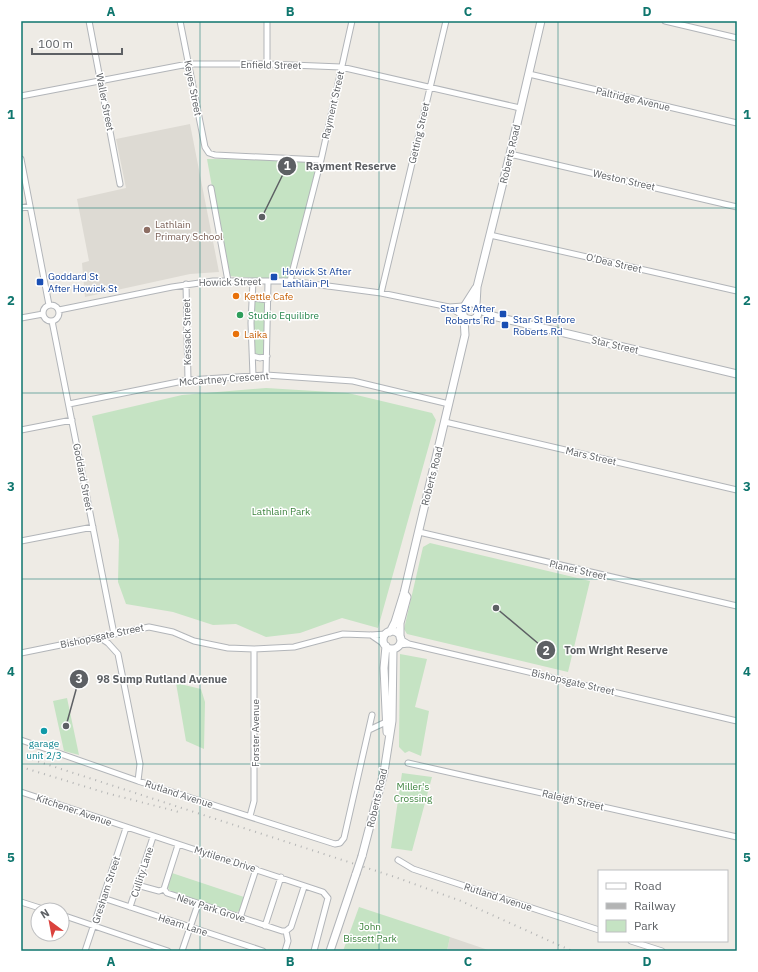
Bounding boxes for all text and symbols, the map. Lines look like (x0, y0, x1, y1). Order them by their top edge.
text: A (107, 3, 116, 20)
text: B (286, 3, 295, 20)
text: C (464, 3, 473, 20)
text: D (642, 3, 652, 20)
scale bar (32, 30, 122, 56)
text: 100 m (38, 36, 73, 51)
street label: Enfield Street (240, 58, 302, 72)
street label: Keyes Street (181, 59, 205, 118)
street label: Rayment Street (319, 69, 347, 140)
street label: Waller Street (93, 72, 117, 132)
street label: Paltridge Avenue (595, 84, 672, 114)
street label: Getting Street (406, 101, 432, 165)
text: 1 (7, 106, 15, 123)
text: 1 (743, 106, 751, 123)
street label: Roberts Road (497, 123, 523, 185)
callout: Rayment Reserve (277, 154, 404, 177)
text: 1 (283, 158, 291, 173)
text: Rayment Reserve (306, 159, 396, 173)
street label: Weston Street (592, 167, 657, 194)
place label: Lathlain Primary School (155, 218, 223, 243)
marker: Lathlain Primary School (142, 225, 152, 235)
street label: O'Dea Street (585, 250, 644, 276)
place label: Howick St After Lathlain Pl (282, 265, 352, 290)
place label: Goddard St After Howick St (48, 270, 118, 295)
marker: Howick St After Lathlain Pl (269, 272, 279, 282)
street label: Howick Street (198, 275, 262, 289)
marker: Goddard St After Howick St (35, 277, 45, 287)
place label: Kettle Cafe (244, 290, 294, 303)
marker: Kettle Cafe (231, 291, 241, 301)
text: 2 (7, 292, 15, 309)
text: 2 (743, 292, 751, 309)
street label: Kessack Street (180, 298, 194, 365)
place label: Star St After Roberts Rd (440, 302, 495, 327)
place label: Studio Equilibre (248, 309, 320, 322)
marker: Star St After Roberts Rd (498, 309, 508, 319)
marker: Studio Equilibre (235, 310, 245, 320)
place label: Star St Before Roberts Rd (513, 313, 576, 338)
marker: Star St Before Roberts Rd (500, 320, 510, 330)
place label: Laika (244, 328, 268, 341)
marker: Laika (231, 329, 241, 339)
street label: Star Street (590, 333, 640, 357)
street label: McCartney Crescent (179, 369, 270, 389)
street label: Goddard Street (70, 442, 96, 512)
street label: Mars Street (564, 444, 618, 468)
street label: Roberts Road (418, 445, 446, 507)
text: 3 (7, 478, 15, 495)
text: 3 (743, 478, 751, 495)
park label: Lathlain Park (252, 505, 311, 518)
street label: Planet Street (548, 557, 608, 583)
street label: Bishopsgate Street (59, 621, 145, 651)
callout: Tom Wright Reserve (536, 639, 676, 662)
text: 2 (542, 643, 550, 658)
text: Tom Wright Reserve (564, 643, 668, 657)
text: 4 (7, 663, 15, 680)
text: 4 (743, 663, 751, 680)
street label: Bishopsgate Street (530, 666, 616, 698)
callout: 98 Sump Rutland Avenue (69, 667, 235, 690)
text: 3 (75, 671, 83, 686)
text: 98 Sump Rutland Avenue (97, 672, 227, 686)
street label: Forster Avenue (249, 699, 262, 767)
marker: garage unit 2/3 (39, 726, 49, 736)
place label: garage unit 2/3 (26, 737, 62, 762)
street label: Roberts Road (364, 767, 390, 829)
street label: Rutland Avenue (143, 777, 215, 811)
park label: Miller's Crossing (394, 780, 433, 805)
street label: Raleigh Street (541, 787, 606, 814)
street label: Kitchener Avenue (34, 791, 114, 829)
street label: Mytilene Drive (193, 843, 258, 875)
street label: Cullity Lane (128, 845, 156, 899)
text: 5 (7, 849, 15, 866)
text: 5 (743, 849, 751, 866)
street label: Gresham Street (89, 854, 123, 926)
legend (598, 870, 728, 942)
text: Road (634, 878, 662, 893)
street label: Rutland Avenue (462, 880, 534, 914)
street label: New Park Grove (175, 891, 248, 925)
text: Railway (634, 898, 676, 913)
north arrow (30, 902, 70, 942)
text: N (38, 905, 52, 922)
street label: Hearn Lane (157, 911, 210, 939)
text: Park (634, 918, 659, 933)
park label: John Bissett Park (343, 920, 398, 945)
text: A (107, 953, 116, 970)
text: B (286, 953, 295, 970)
text: C (464, 953, 473, 970)
text: D (642, 953, 652, 970)

